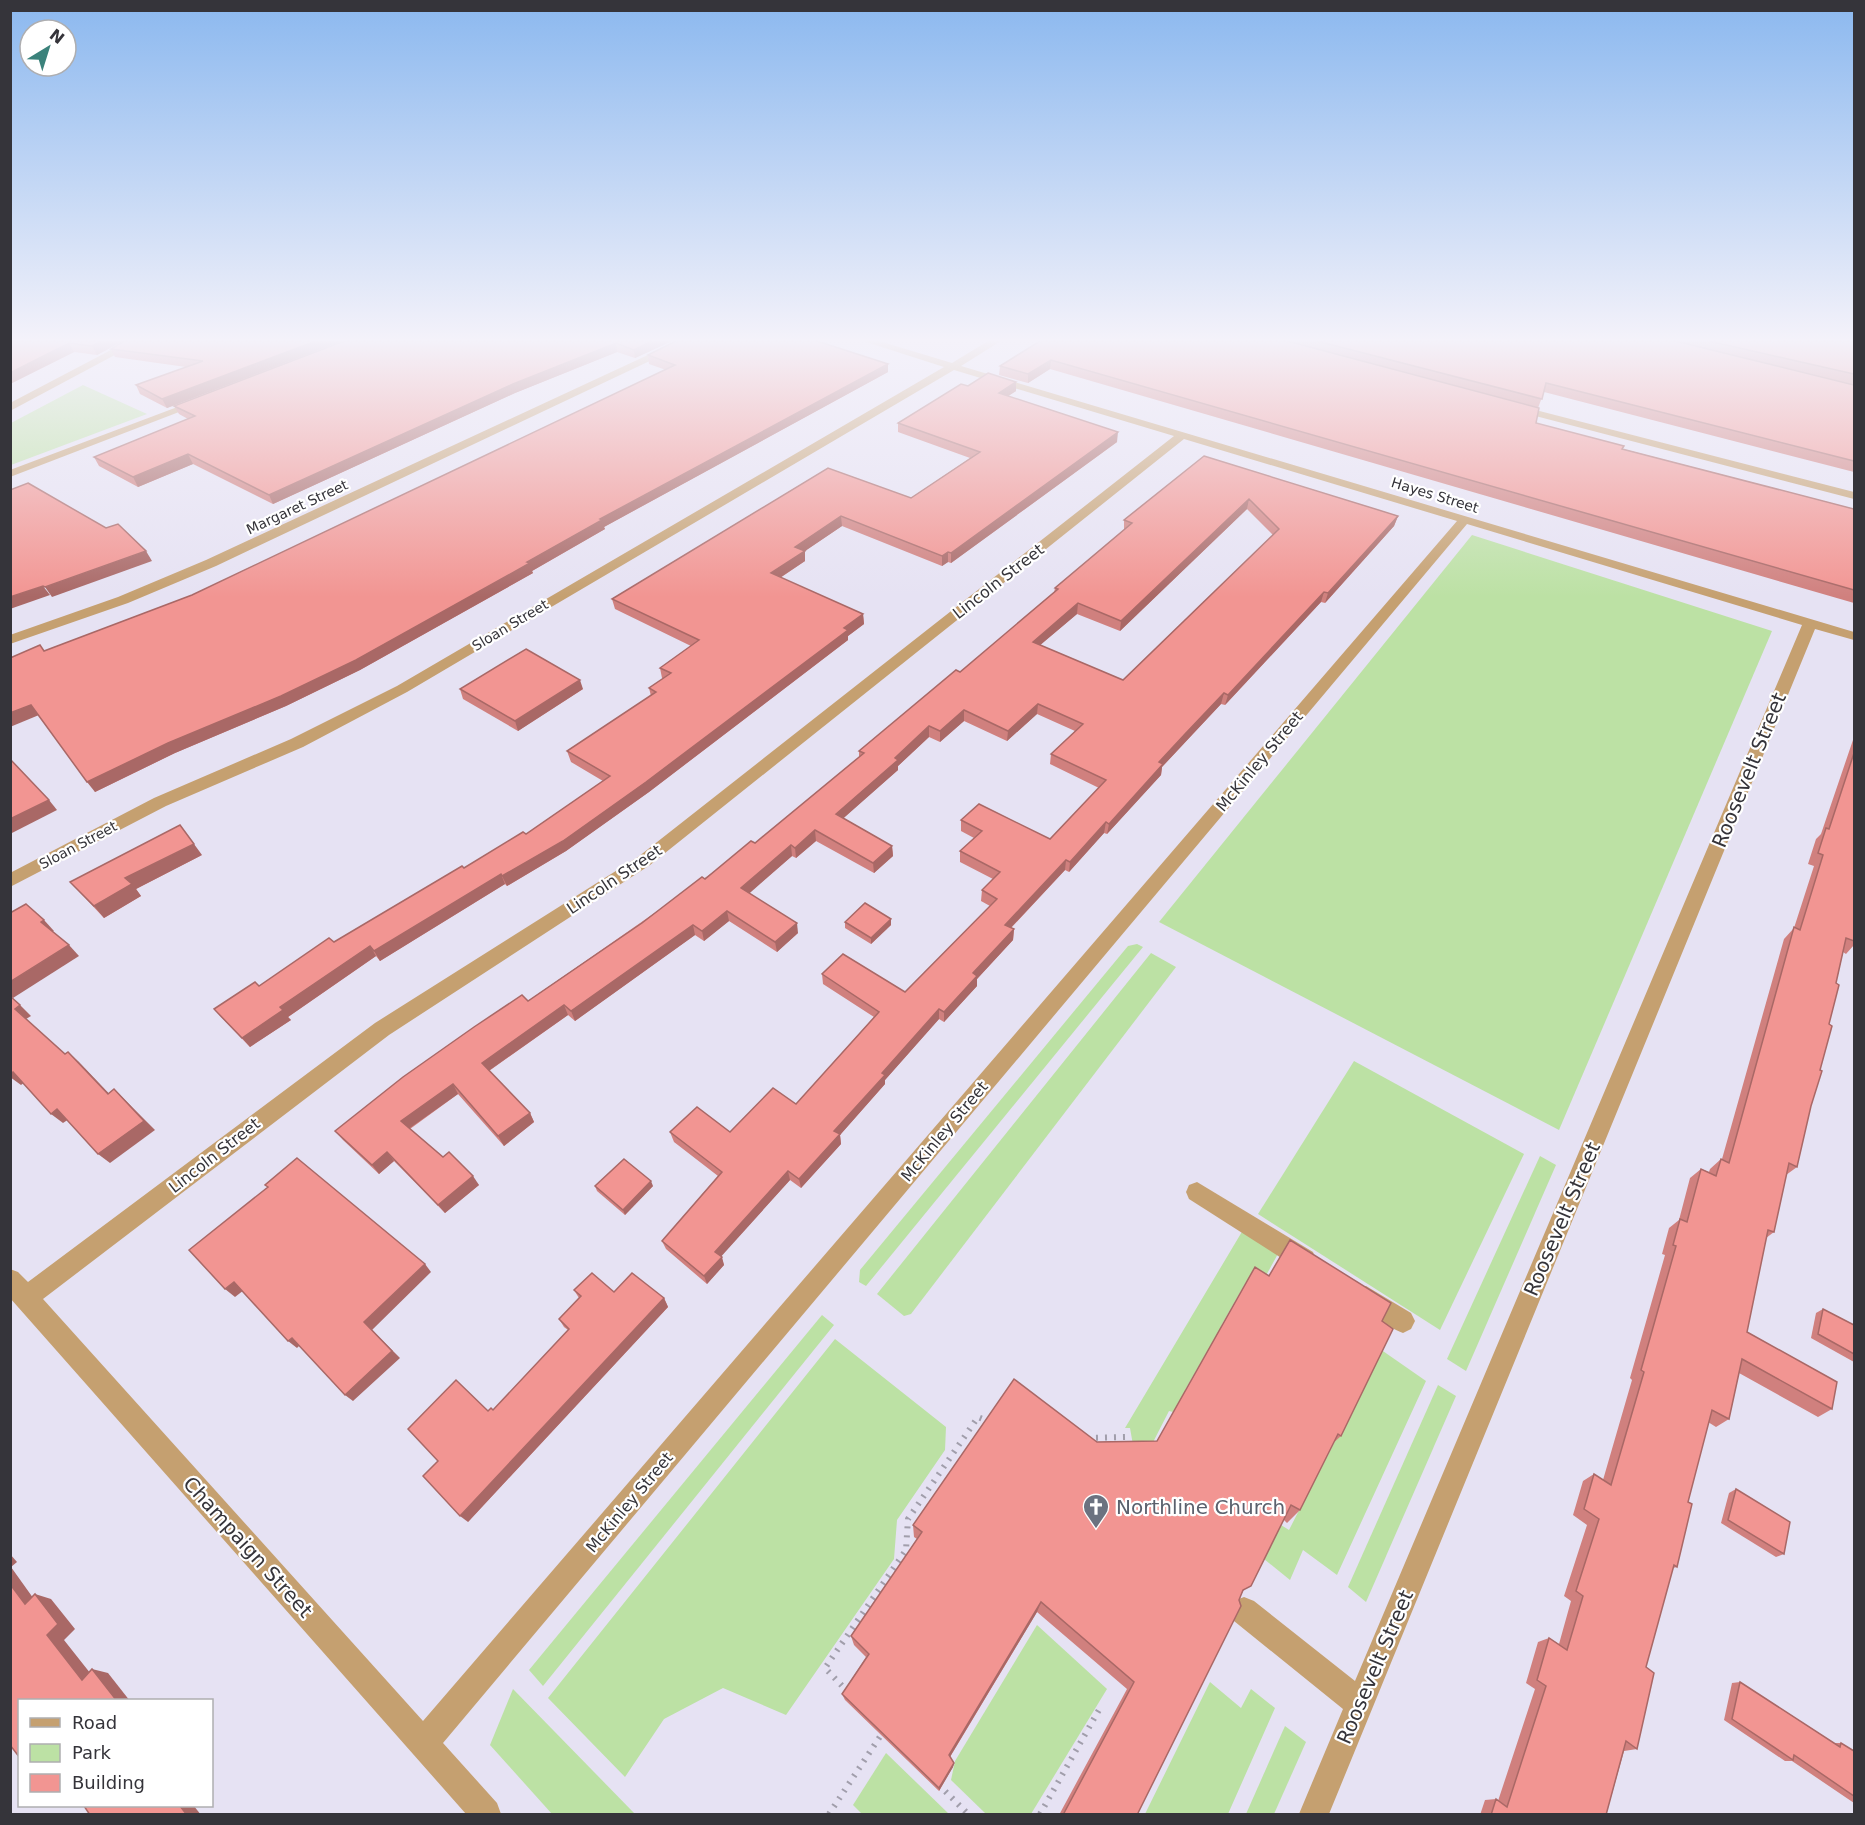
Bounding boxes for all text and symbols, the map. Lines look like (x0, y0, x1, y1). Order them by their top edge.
north arrow (18, 18, 78, 78)
text: N (46, 25, 68, 48)
street label: Hayes Street (1389, 474, 1481, 516)
street label: Margaret Street (244, 476, 351, 538)
street label: Lincoln Street (949, 540, 1048, 623)
street label: Sloan Street (469, 596, 551, 654)
street label: Roosevelt Street (1707, 689, 1791, 851)
street label: McKinley Street (1212, 707, 1307, 815)
street label: Sloan Street (36, 818, 120, 872)
street label: Lincoln Street (563, 841, 665, 918)
street label: McKinley Street (897, 1077, 992, 1185)
street label: Lincoln Street (165, 1114, 264, 1197)
street label: Roosevelt Street (1519, 1138, 1605, 1300)
street label: McKinley Street (582, 1448, 677, 1556)
street label: Champaign Street (178, 1472, 318, 1623)
church icon: Northline Church (1081, 1492, 1111, 1530)
place label: Northline Church (1116, 1495, 1285, 1519)
street label: Roosevelt Street (1332, 1586, 1418, 1748)
legend (18, 1699, 213, 1807)
text: Road (72, 1712, 117, 1733)
text: Park (72, 1742, 111, 1763)
text: Building (72, 1772, 145, 1793)

